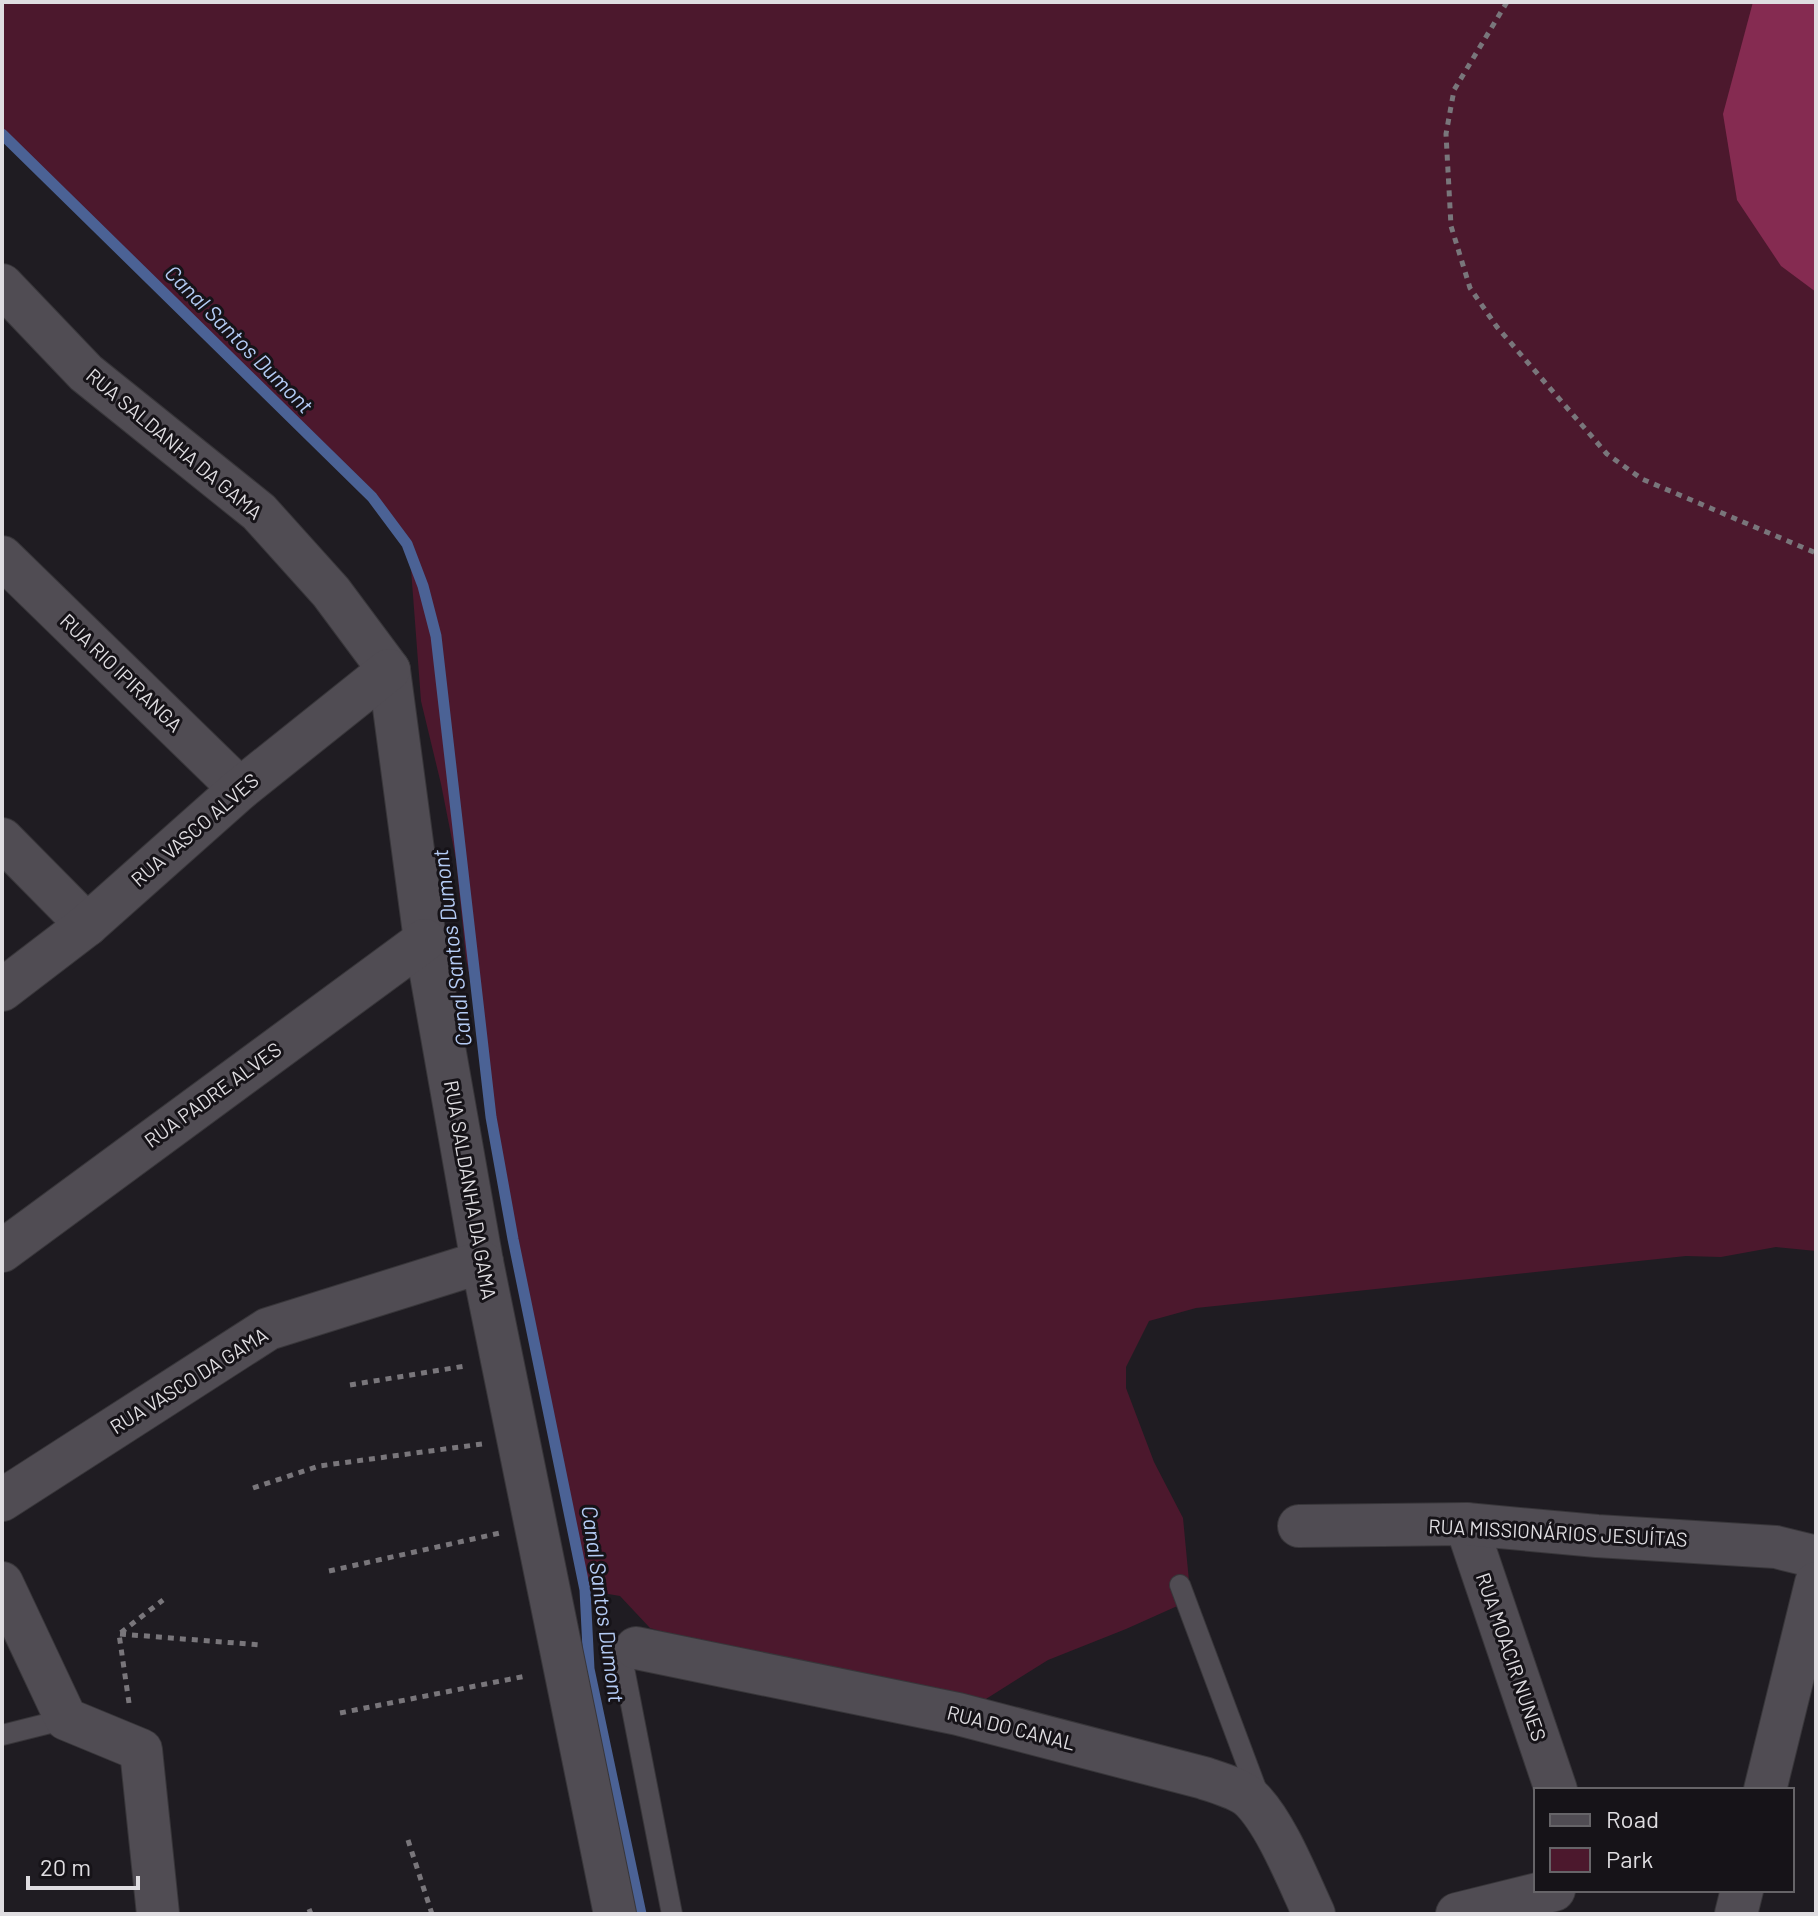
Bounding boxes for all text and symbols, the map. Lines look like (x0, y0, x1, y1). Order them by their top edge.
water label: Canal Santos Dumont (160, 259, 319, 418)
street label: RUA SALDANHA DA GAMA (82, 363, 267, 524)
street label: RUA RIO IPIRANGA (56, 608, 188, 737)
street label: RUA VASCO ALVES (126, 767, 263, 891)
water label: Canal Santos Dumont (426, 848, 476, 1048)
street label: RUA PADRE ALVES (139, 1036, 286, 1152)
street label: RUA SALDANHA DA GAMA (440, 1078, 502, 1301)
street label: RUA VASCO DA GAMA (105, 1322, 272, 1438)
water label: Canal Santos Dumont (577, 1504, 631, 1704)
street label: RUA MISSIONÁRIOS JESUÍTAS (1428, 1513, 1688, 1551)
street label: RUA MOACIR NUNES (1472, 1569, 1552, 1744)
street label: RUA DO CANAL (945, 1700, 1078, 1755)
legend (1534, 1788, 1794, 1892)
text: Road (1606, 1804, 1659, 1833)
scale bar (28, 1840, 138, 1890)
text: Park (1606, 1844, 1653, 1873)
text: 20 m (40, 1852, 91, 1881)

